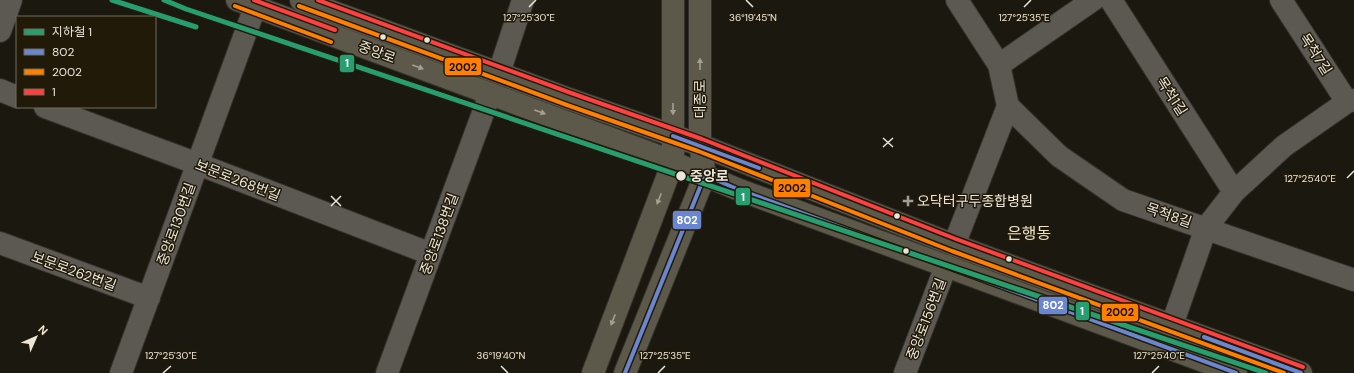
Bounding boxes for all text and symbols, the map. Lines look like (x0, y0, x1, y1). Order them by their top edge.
text: 127°25'30"E (503, 11, 555, 24)
text: 36°19'45"N (729, 11, 777, 24)
text: 127°25'35"E (998, 11, 1050, 24)
legend (16, 16, 156, 108)
text: 지하철 1 (52, 24, 92, 40)
street label: 목척7길 (1296, 30, 1336, 78)
unlabelled marker (378, 32, 388, 42)
unlabelled marker (422, 35, 432, 45)
street label: 중앙로 (356, 37, 398, 67)
text: 802 (52, 44, 74, 60)
line badge: 1 (339, 54, 355, 73)
text: 1 (345, 56, 349, 70)
line badge: 2002 (444, 57, 482, 76)
one-way arrow (697, 57, 703, 70)
text: 2002 (449, 60, 477, 74)
text: 2002 (52, 64, 82, 80)
one-way arrow (412, 65, 424, 71)
street label: 목척1길 (1153, 73, 1191, 119)
street label: 대종로 (691, 80, 709, 118)
text: 1 (52, 84, 56, 100)
one-way arrow (670, 103, 676, 116)
one-way arrow (534, 110, 546, 116)
street label: 보문로268번길 (193, 156, 283, 204)
place label: 중앙로 (690, 167, 729, 185)
marker: 중앙로 (674, 169, 688, 183)
text: 127°25'40"E (1284, 172, 1336, 185)
line badge: 2002 (773, 178, 811, 198)
street label: 중앙로130번길 (153, 180, 199, 268)
text: 2002 (778, 181, 806, 195)
line badge: 1 (735, 187, 751, 206)
text: 1 (741, 190, 745, 204)
street label: 중앙로138번길 (416, 191, 462, 277)
place label: 오닥터구두종합병원 (917, 192, 1033, 210)
one-way arrow (656, 193, 662, 205)
marker: 오닥터구두종합병원 (902, 195, 914, 207)
street label: 목척8길 (1144, 199, 1194, 231)
line badge: 802 (672, 210, 702, 230)
unlabelled marker (892, 211, 902, 221)
text: 802 (676, 213, 698, 227)
district label: 은행동 (1007, 223, 1051, 244)
unlabelled marker (901, 246, 911, 256)
street label: 보문로262번길 (29, 247, 119, 295)
unlabelled marker (1004, 254, 1014, 264)
street label: 중앙로156번길 (902, 276, 950, 362)
line badge: 802 (1038, 296, 1068, 315)
text: 802 (1042, 298, 1064, 312)
line badge: 1 (1075, 301, 1090, 321)
line badge: 2002 (1101, 303, 1139, 322)
text: 1 (1080, 304, 1084, 318)
text: 2002 (1106, 305, 1134, 319)
one-way arrow (609, 315, 615, 327)
north arrow (16, 317, 56, 357)
text: N (35, 322, 51, 338)
text: 127°25'30"E (145, 349, 197, 362)
text: 36°19'40"N (477, 349, 525, 362)
text: 127°25'35"E (639, 349, 691, 362)
text: 127°25'40"E (1133, 349, 1185, 362)

